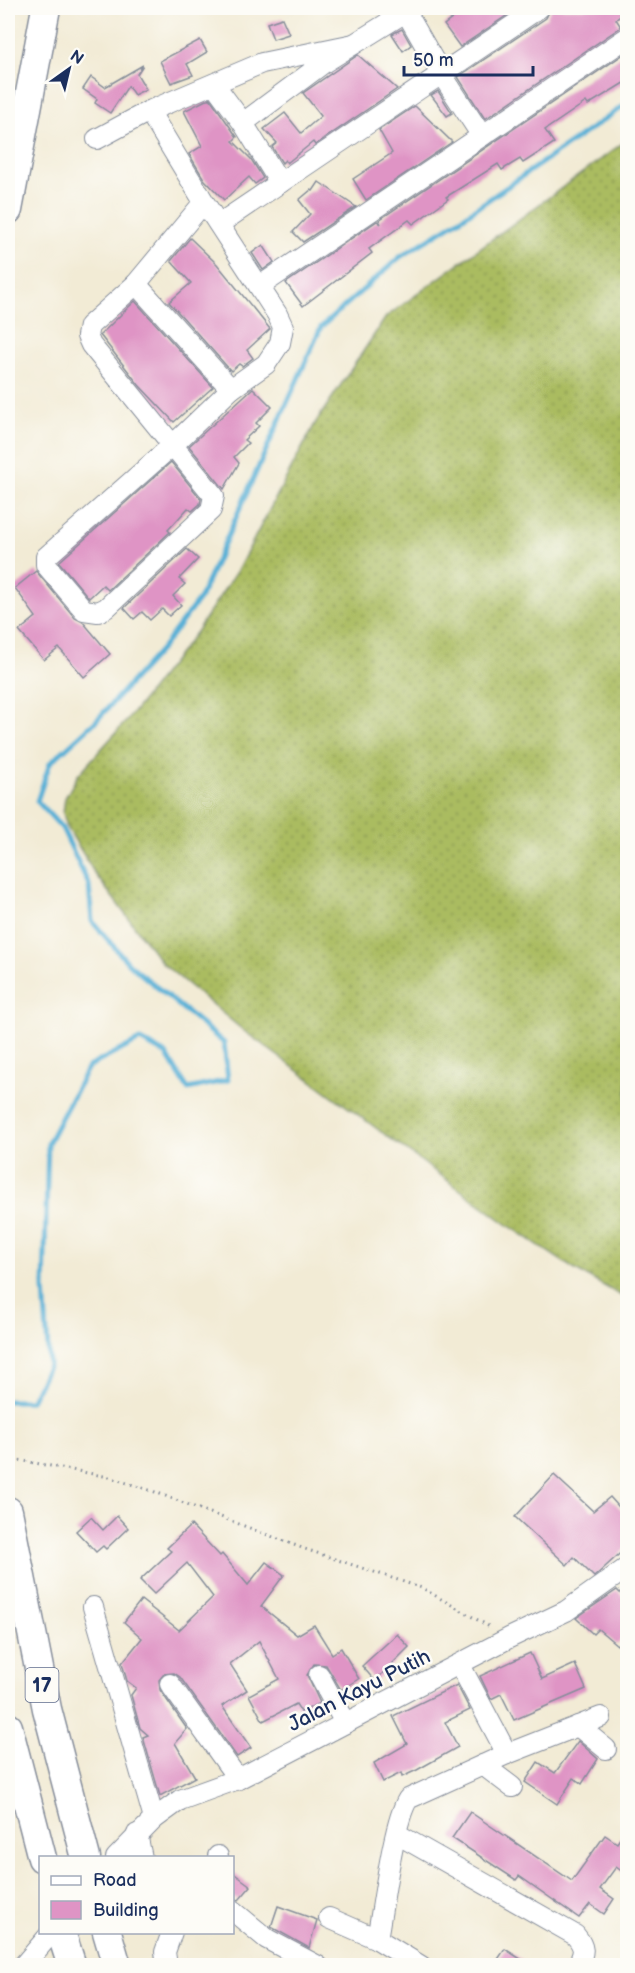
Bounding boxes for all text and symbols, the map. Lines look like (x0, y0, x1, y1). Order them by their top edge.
north arrow (39, 39, 99, 99)
scale bar (404, 39, 533, 77)
text: N (66, 47, 87, 69)
text: 50 m (413, 50, 454, 71)
street label: Jalan Kayu Putih (284, 1644, 435, 1737)
road number: 17 (26, 1668, 58, 1702)
legend (39, 1856, 234, 1934)
text: Road (93, 1870, 137, 1891)
text: Building (93, 1900, 159, 1921)

